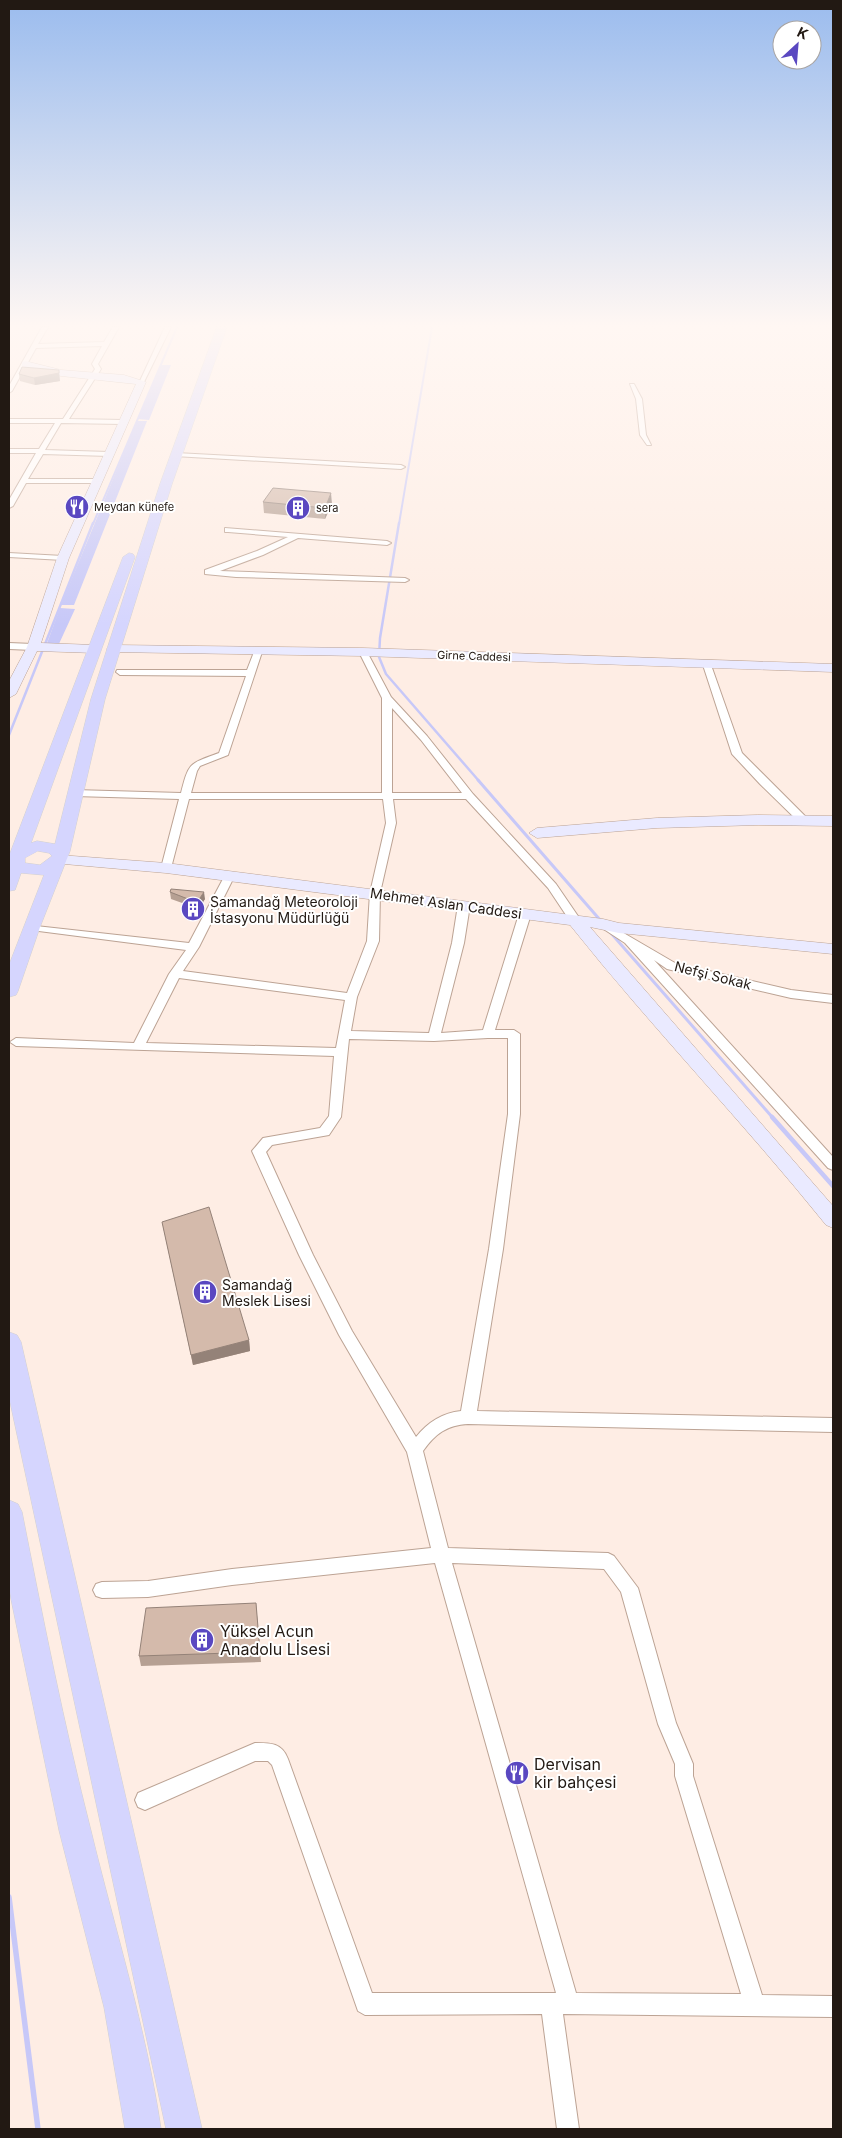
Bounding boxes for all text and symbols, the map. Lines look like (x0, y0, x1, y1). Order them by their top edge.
north arrow (772, 20, 822, 70)
text: K (795, 23, 811, 43)
restaurant icon: Meydan künefe (64, 494, 90, 520)
building icon: sera (285, 495, 311, 521)
place label: Meydan künefe (94, 500, 174, 514)
place label: sera (316, 501, 339, 515)
street label: Girne Caddesi (437, 648, 511, 664)
street label: Mehmet Aslan Caddesi (369, 884, 523, 922)
place label: Samandağ Meteoroloji İstasyonu Müdürlüğü (210, 893, 358, 926)
building icon: Samandağ Meteoroloji İstasyonu Müdürlüğü (180, 896, 206, 922)
street label: Nefşi Sokak (673, 957, 754, 993)
place label: Samandağ Meslek Lisesi (222, 1276, 311, 1309)
building icon: Samandağ Meslek Lisesi (192, 1279, 218, 1305)
place label: Yüksel Acun Anadolu Lİsesi (220, 1621, 330, 1659)
building icon: Yüksel Acun Anadolu Lİsesi (189, 1627, 215, 1653)
place label: Dervisan kir bahçesi (534, 1754, 616, 1792)
restaurant icon: Dervisan kir bahçesi (504, 1760, 530, 1786)

